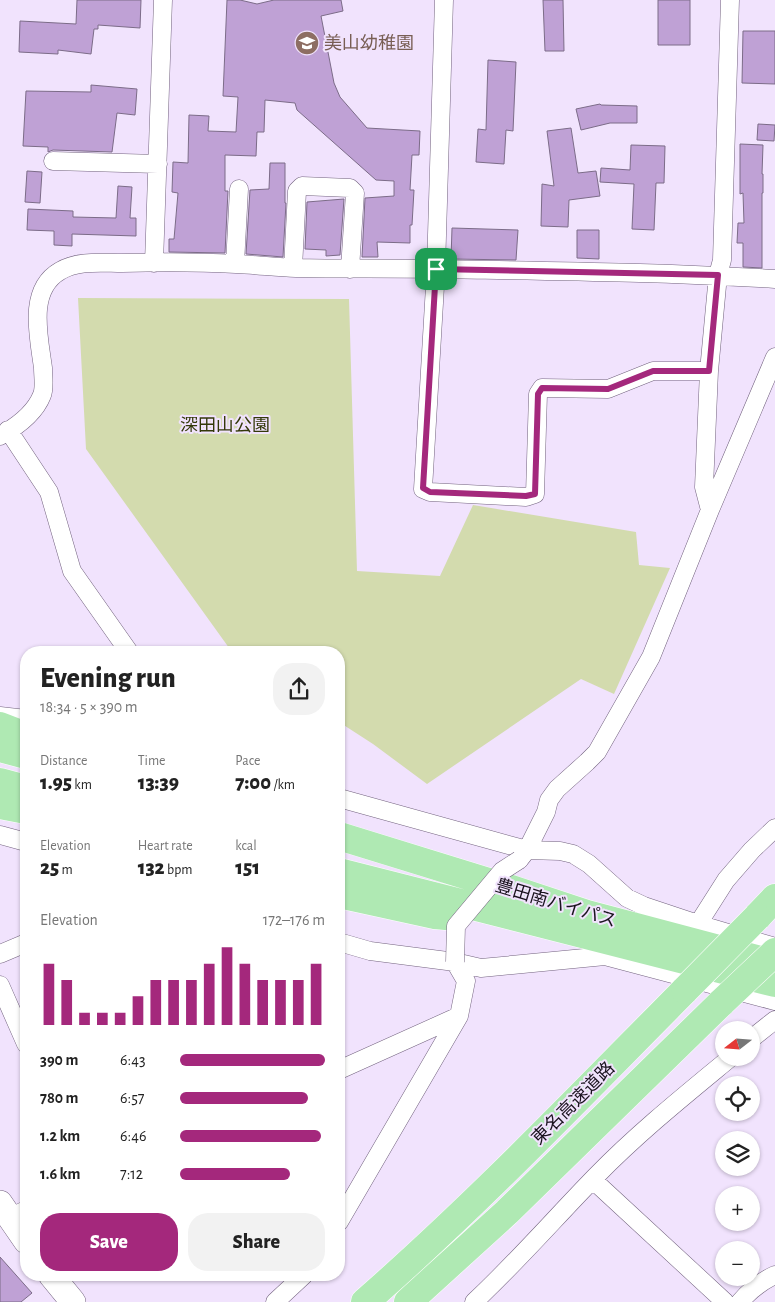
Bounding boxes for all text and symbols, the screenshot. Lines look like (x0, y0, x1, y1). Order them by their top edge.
school or university icon: 美山幼稚園 (294, 30, 320, 56)
place label: 美山幼稚園 (324, 33, 414, 53)
pin (415, 248, 457, 290)
icon: arrive (422, 255, 450, 283)
park label: 深田山公園 (180, 416, 270, 435)
button: share (273, 663, 325, 715)
text: Evening run (40, 665, 176, 693)
text: 18:34 · 5 × 390 m (40, 699, 138, 715)
text: Distance (40, 754, 87, 768)
text: Time (138, 754, 166, 768)
text: Pace (235, 754, 261, 768)
text: 1.95 (40, 772, 72, 793)
text: 13:39 (138, 772, 179, 793)
text: 7:00 (235, 772, 271, 793)
text: km (72, 778, 92, 792)
text: /km (271, 778, 295, 792)
text: Elevation (40, 839, 91, 853)
text: Heart rate (138, 839, 193, 853)
text: kcal (235, 839, 257, 853)
text: 25 (40, 857, 59, 878)
text: 132 (138, 857, 165, 878)
text: 151 (235, 857, 260, 878)
text: m (59, 863, 73, 877)
text: bpm (165, 863, 192, 877)
street label: 豊田南バイパス (493, 876, 619, 931)
text: Elevation (40, 912, 98, 928)
text: 172–176 m (263, 912, 325, 928)
north arrow (715, 1021, 760, 1066)
map controls (715, 1021, 760, 1286)
text: 390 m (40, 1052, 78, 1068)
text: 6:43 (120, 1052, 145, 1068)
street label: 東名高速道路 (528, 1058, 618, 1148)
button: locate (715, 1076, 760, 1121)
text: 780 m (40, 1090, 78, 1106)
text: 6:57 (120, 1090, 145, 1106)
text: 1.2 km (40, 1128, 80, 1144)
text: 6:46 (120, 1128, 146, 1144)
button: layers (715, 1131, 760, 1176)
text: 1.6 km (40, 1166, 80, 1182)
text: 7:12 (120, 1166, 143, 1182)
button: + (715, 1186, 760, 1231)
button: Save (40, 1213, 178, 1271)
button: Share (188, 1213, 325, 1271)
button: − (715, 1241, 760, 1286)

